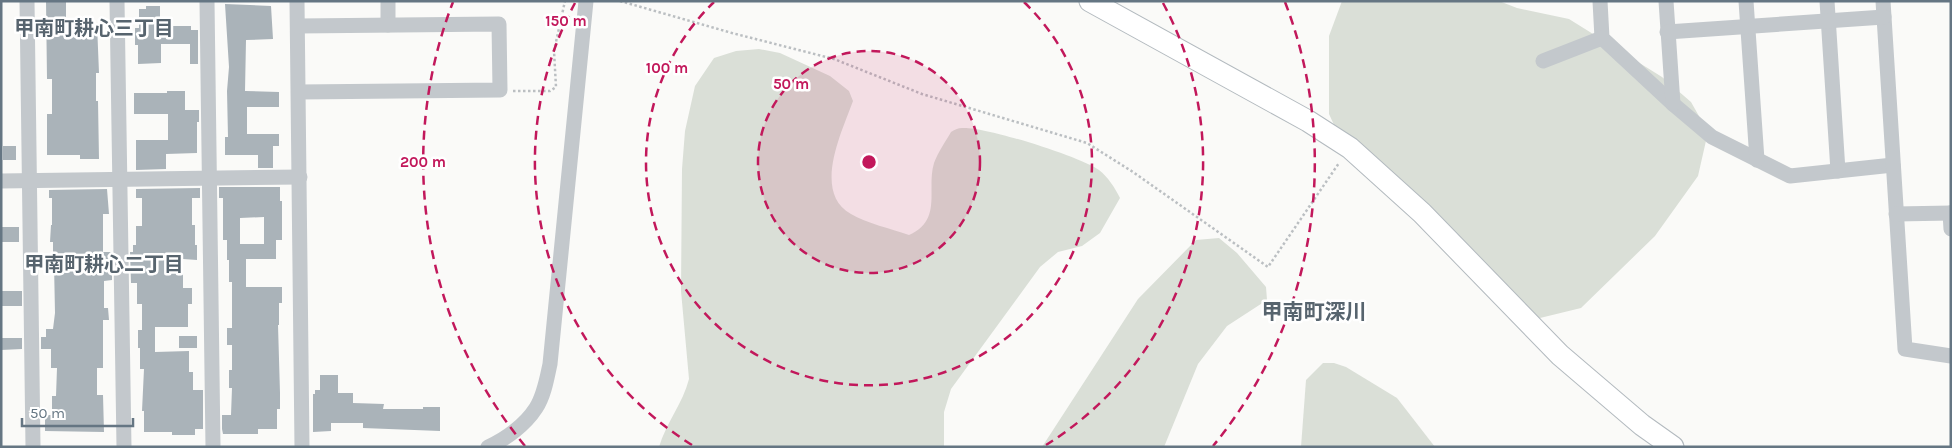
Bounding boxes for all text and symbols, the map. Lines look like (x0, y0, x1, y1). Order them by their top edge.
text: 150 m (545, 12, 587, 30)
district label: 甲南町耕心三丁目 (14, 17, 174, 40)
text: 100 m (646, 59, 688, 77)
text: 50 m (773, 75, 809, 93)
text: 200 m (400, 153, 446, 171)
centre of rings (860, 153, 878, 171)
district label: 甲南町耕心二丁目 (24, 253, 184, 276)
district label: 甲南町深川 (1262, 300, 1367, 324)
scale bar (22, 396, 134, 428)
text: 50 m (30, 404, 65, 422)

